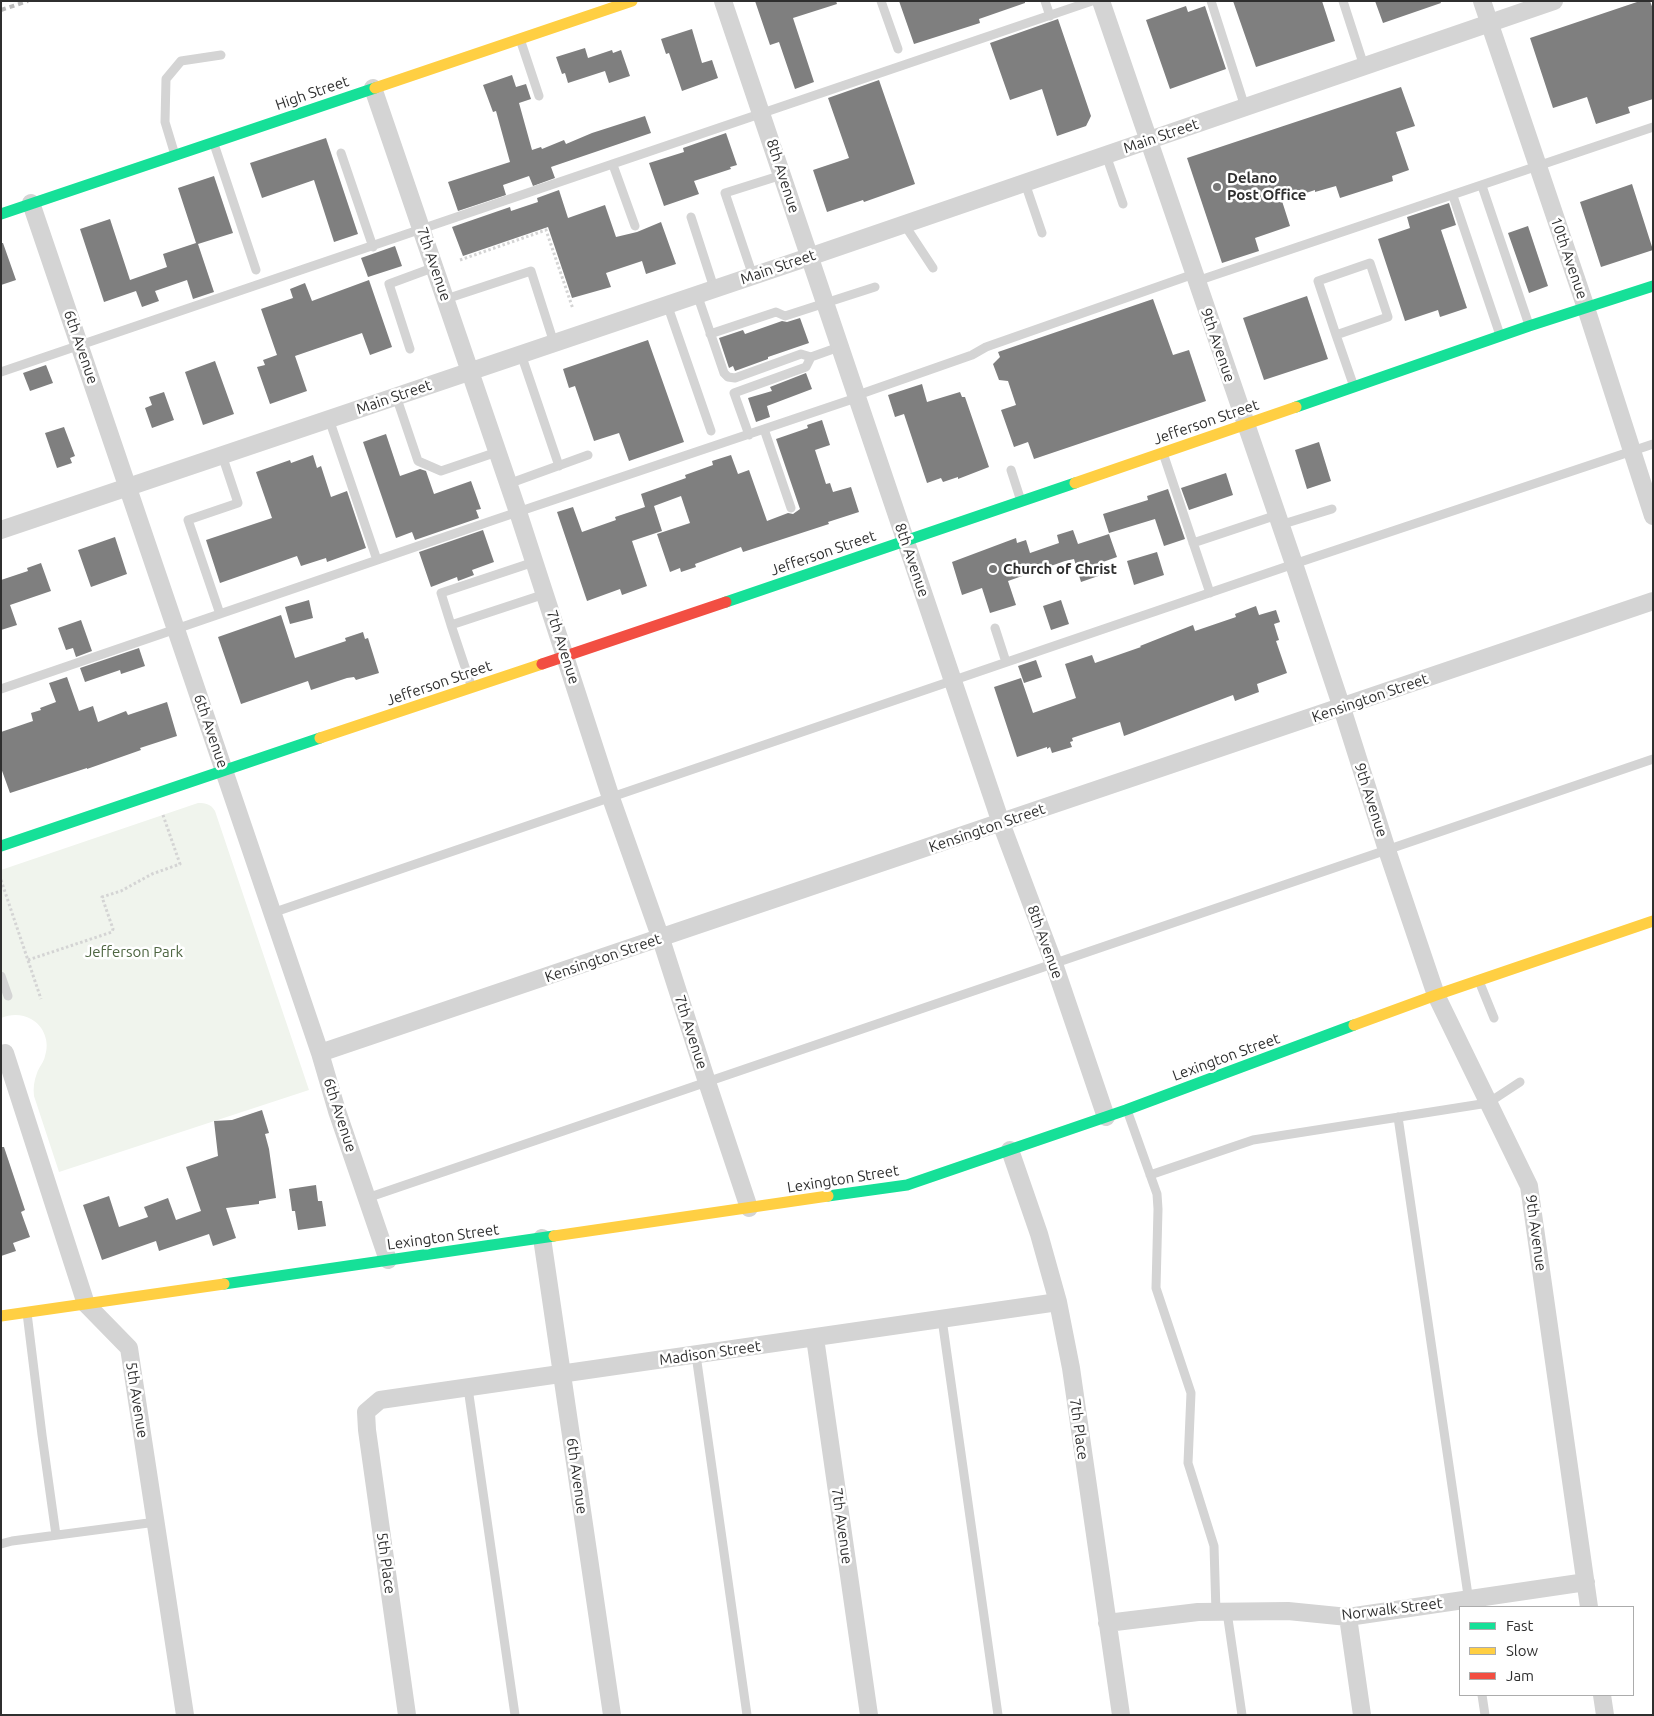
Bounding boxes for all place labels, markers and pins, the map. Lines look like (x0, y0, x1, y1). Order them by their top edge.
place label: Delano Post Office (1227, 169, 1306, 204)
marker: Delano Post Office (1211, 181, 1223, 193)
place label: Church of Christ (1003, 560, 1117, 578)
marker: Church of Christ (987, 563, 999, 575)

